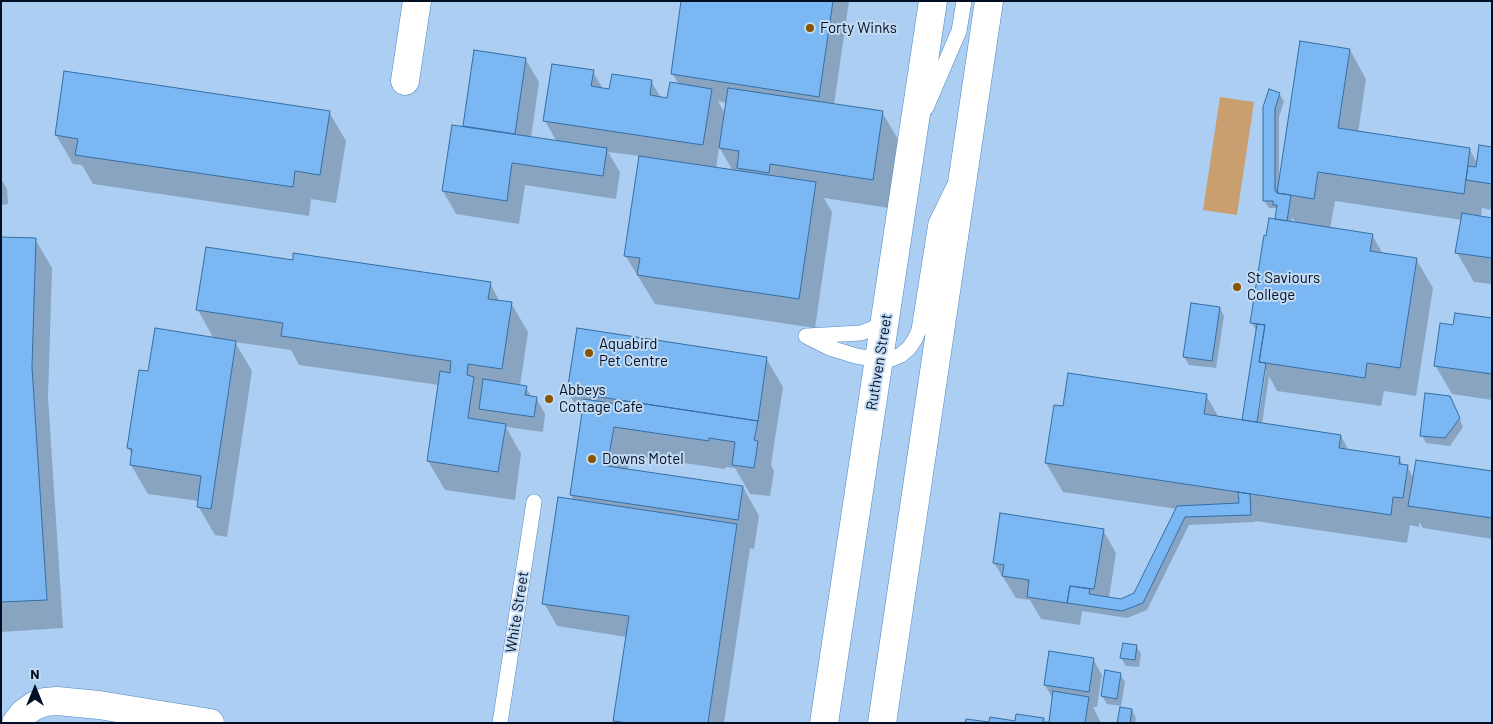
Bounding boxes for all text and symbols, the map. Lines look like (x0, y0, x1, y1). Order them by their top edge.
place label: Forty Winks (820, 19, 897, 37)
marker: Forty Winks (804, 22, 816, 34)
place label: St Saviours College (1247, 269, 1320, 304)
marker: St Saviours College (1231, 281, 1243, 293)
street label: Ruthven Street (862, 312, 896, 412)
place label: Aquabird Pet Centre (599, 335, 668, 370)
marker: Aquabird Pet Centre (583, 347, 595, 359)
place label: Abbeys Cottage Cafe (559, 381, 643, 416)
marker: Abbeys Cottage Cafe (543, 393, 555, 405)
place label: Downs Motel (602, 450, 684, 468)
marker: Downs Motel (586, 453, 598, 465)
street label: White Street (502, 570, 532, 654)
north arrow (10, 664, 60, 714)
text: N (30, 665, 40, 682)

